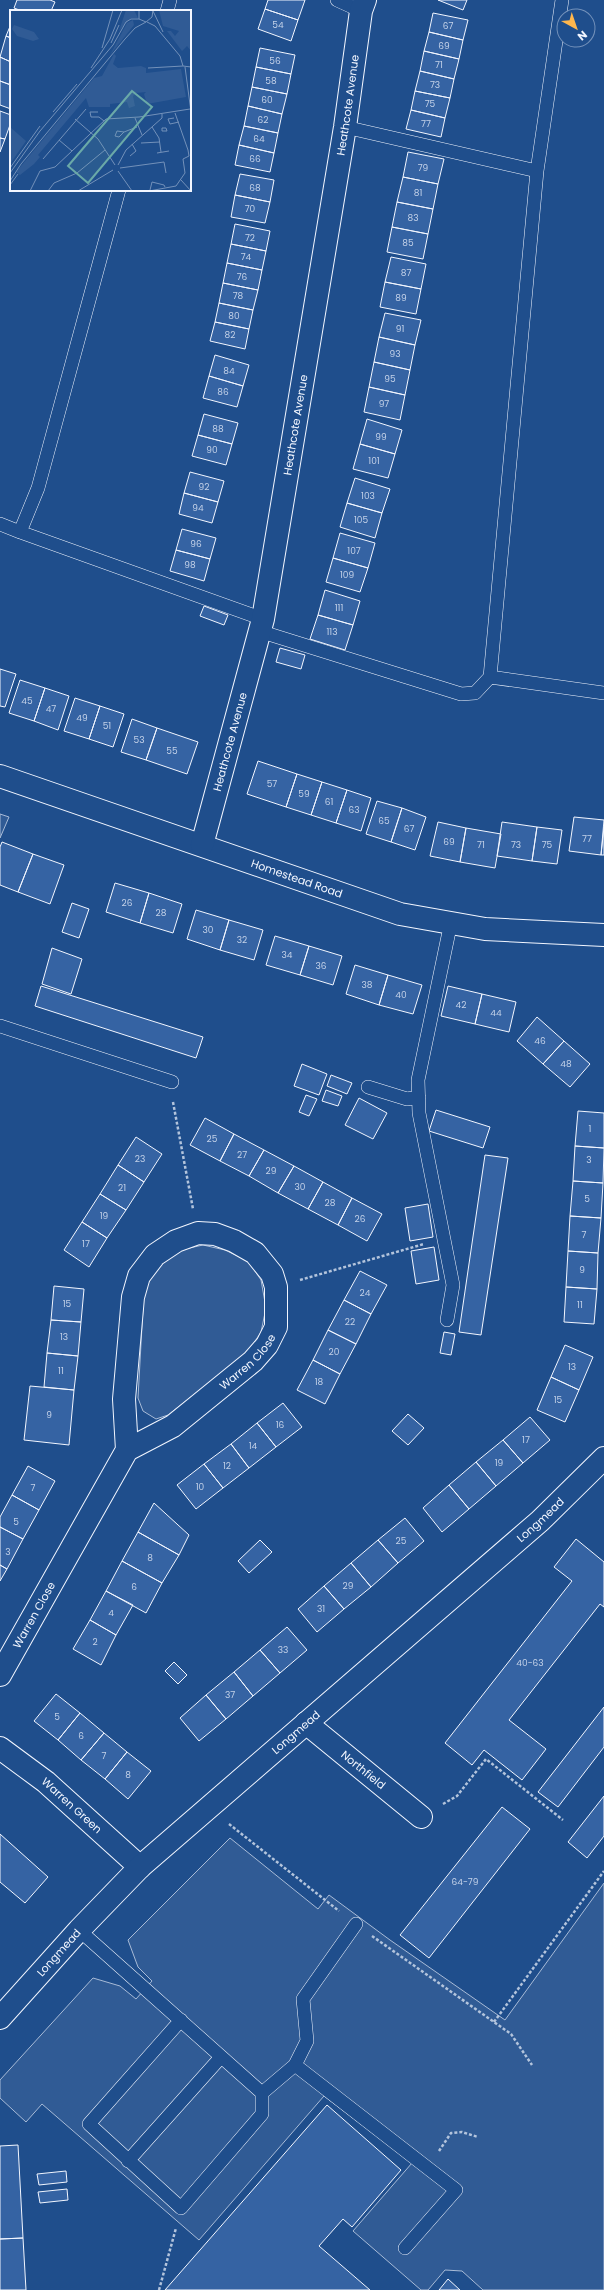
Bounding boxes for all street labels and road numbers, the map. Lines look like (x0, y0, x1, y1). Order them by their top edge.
street label: Heathcote Avenue (332, 53, 363, 157)
street label: Heathcote Avenue (279, 373, 312, 476)
street label: Heathcote Avenue (209, 690, 251, 793)
street label: Homestead Road (249, 855, 345, 902)
street label: Warren Close (216, 1331, 279, 1393)
street label: Longmead (513, 1494, 568, 1546)
street label: Warren Close (9, 1579, 59, 1651)
street label: Longmead (268, 1707, 324, 1758)
street label: Northfield (338, 1747, 389, 1793)
street label: Warren Green (38, 1774, 106, 1837)
street label: Longmead (33, 1925, 85, 1980)

